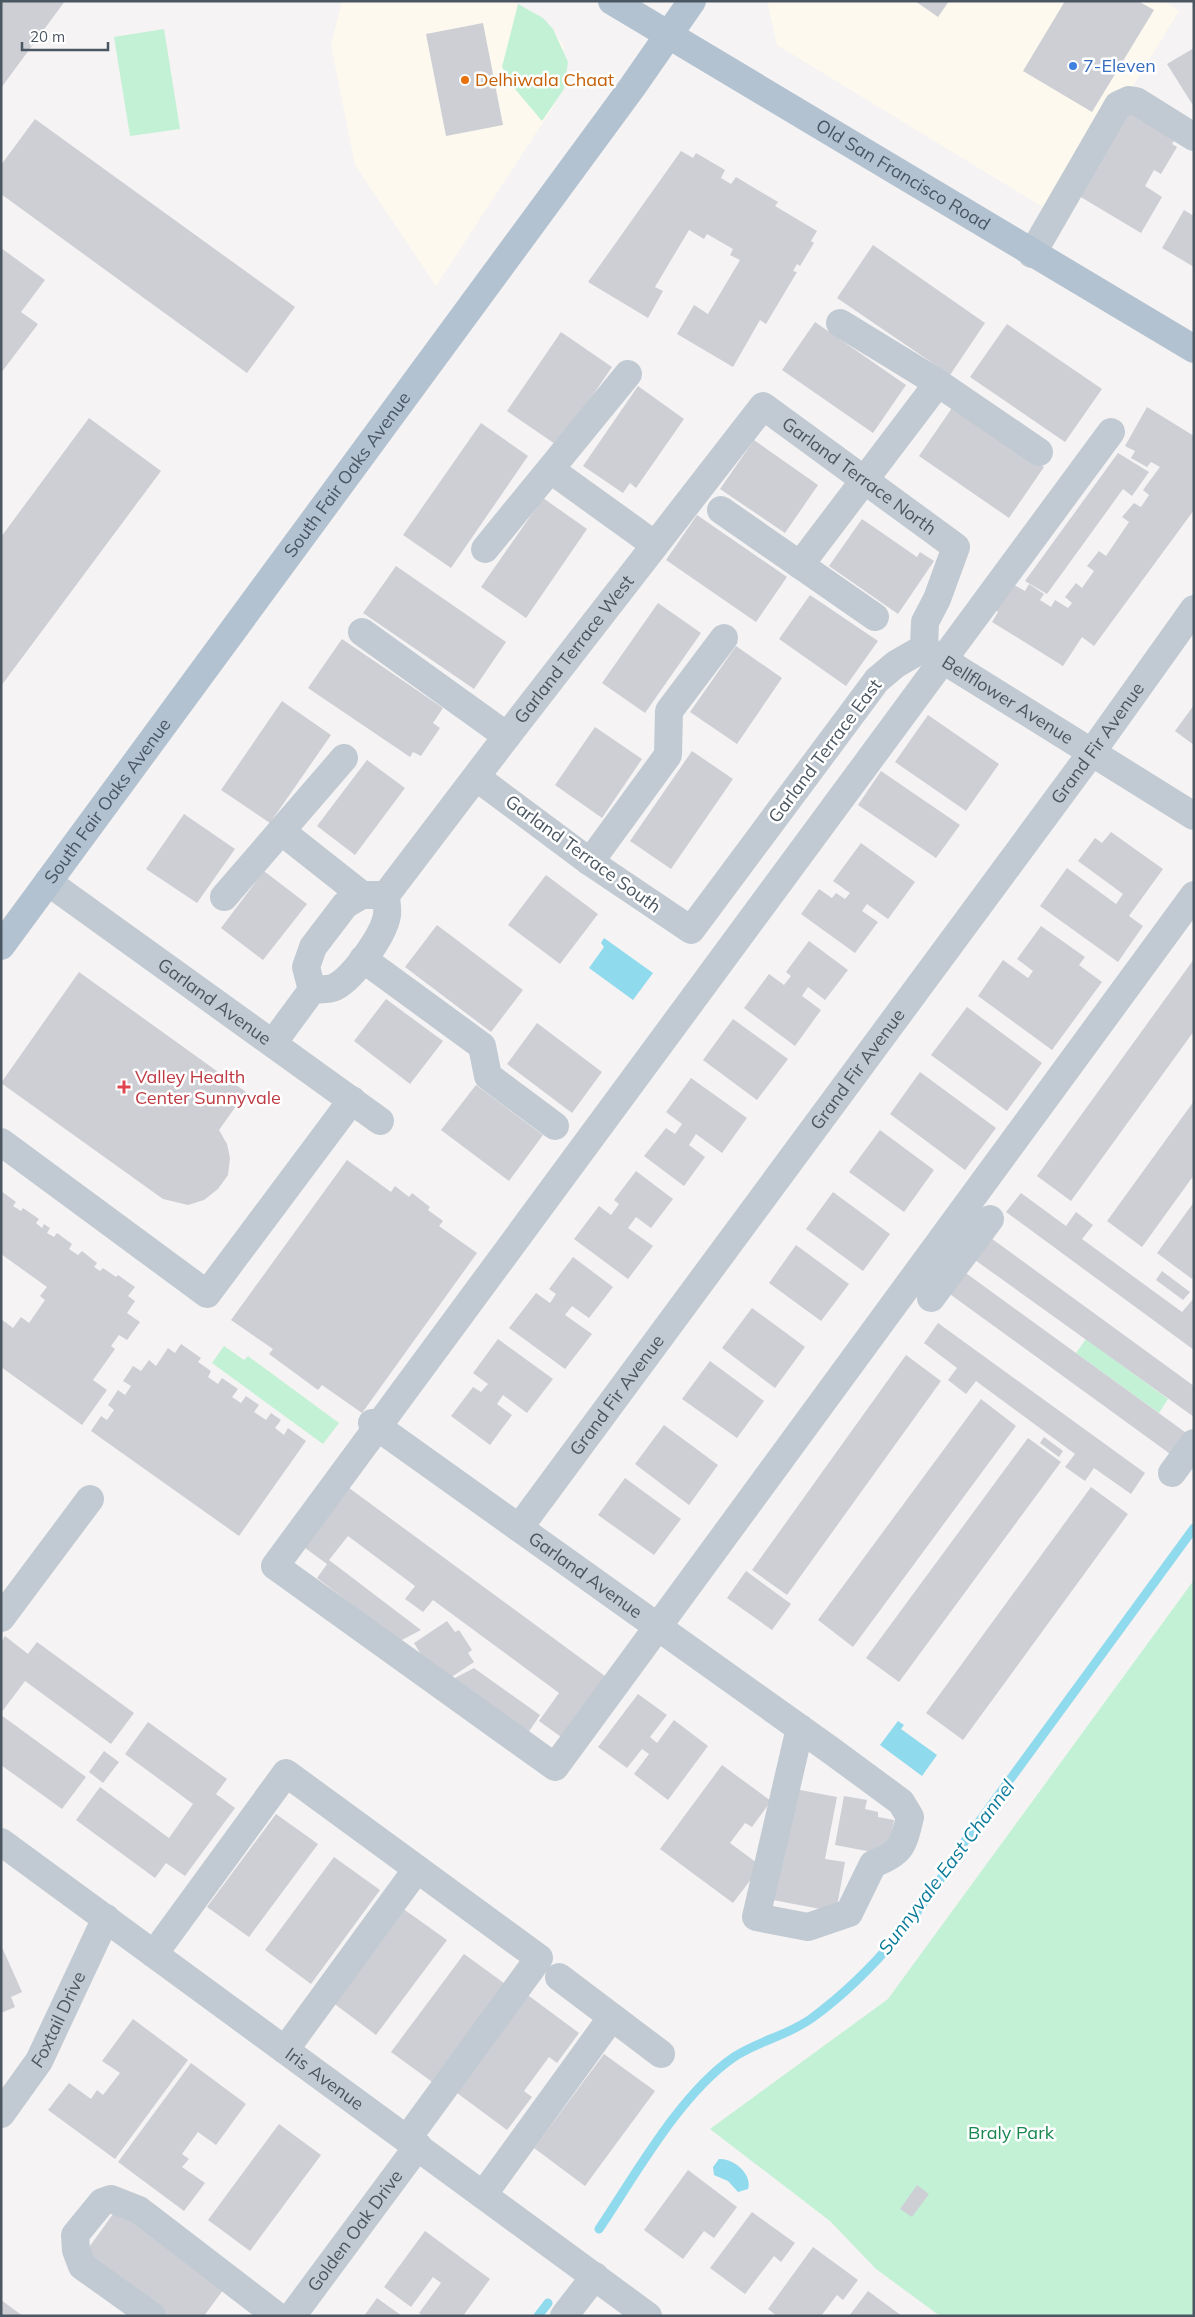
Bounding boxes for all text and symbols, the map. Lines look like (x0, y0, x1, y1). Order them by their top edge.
scale bar (22, 20, 109, 52)
text: 20 m (30, 27, 65, 46)
place label: 7-Eleven (1083, 54, 1156, 77)
marker: 7-Eleven (1067, 60, 1079, 72)
place label: Delhiwala Chaat (475, 68, 614, 91)
marker: Delhiwala Chaat (459, 74, 471, 86)
street label: Old San Francisco Road (812, 114, 994, 235)
street label: South Fair Oaks Avenue (279, 387, 415, 562)
street label: Garland Terrace North (778, 412, 941, 540)
street label: Garland Terrace West (509, 570, 639, 728)
street label: Bellflower Avenue (938, 650, 1078, 749)
street label: Garland Terrace East (763, 674, 886, 827)
street label: Grand Fir Avenue (1045, 678, 1149, 808)
street label: South Fair Oaks Avenue (39, 713, 176, 888)
street label: Garland Terrace South (501, 789, 666, 918)
street label: Garland Avenue (153, 953, 276, 1050)
street label: Grand Fir Avenue (805, 1004, 909, 1134)
place label: Valley Health Center Sunnyvale (135, 1065, 281, 1109)
marker: Valley Health Center Sunnyvale (117, 1080, 131, 1094)
street label: Grand Fir Avenue (564, 1330, 669, 1460)
street label: Garland Avenue (524, 1526, 647, 1623)
water label: Sunnyvale East Channel (872, 1775, 1020, 1959)
street label: Foxtail Drive (26, 1968, 90, 2072)
street label: Iris Avenue (281, 2042, 369, 2115)
park label: Braly Park (968, 2121, 1055, 2144)
street label: Golden Oak Drive (302, 2165, 407, 2296)

